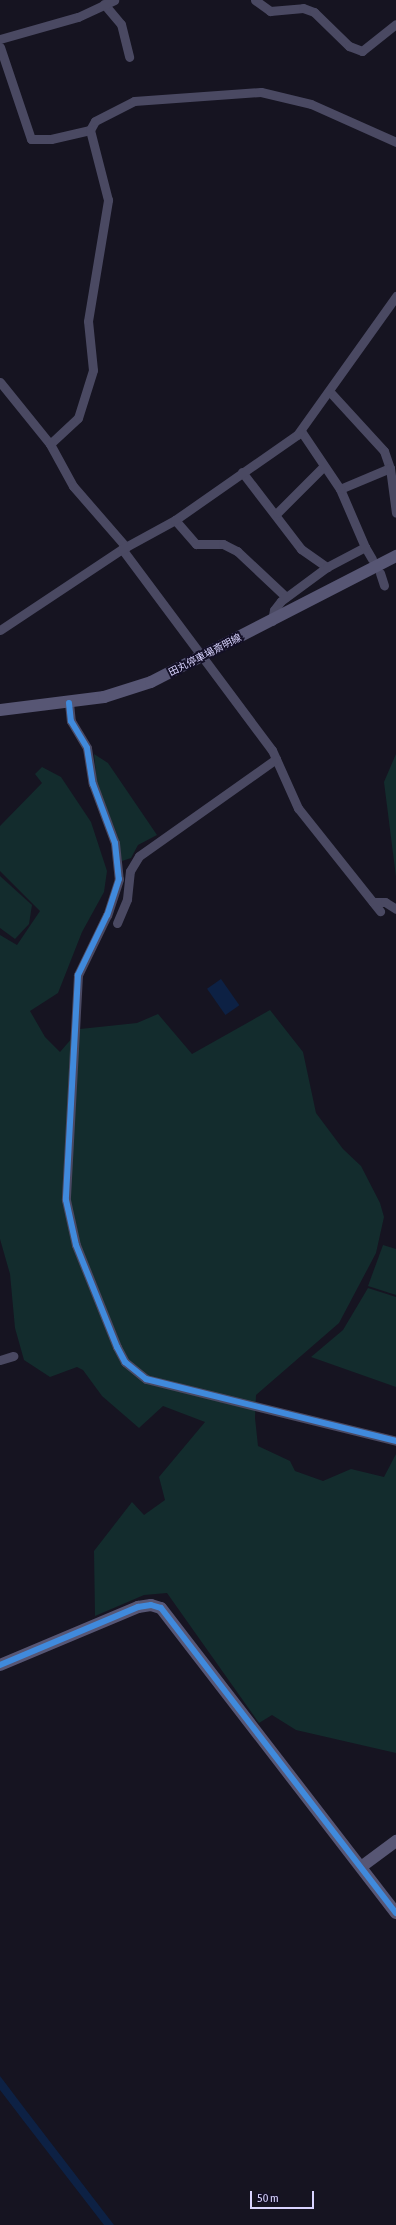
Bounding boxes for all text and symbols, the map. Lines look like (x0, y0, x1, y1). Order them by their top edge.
street label: 田丸停車場斎明線 (167, 631, 243, 679)
scale bar (252, 2183, 316, 2209)
text: 50 m (257, 2191, 279, 2205)

